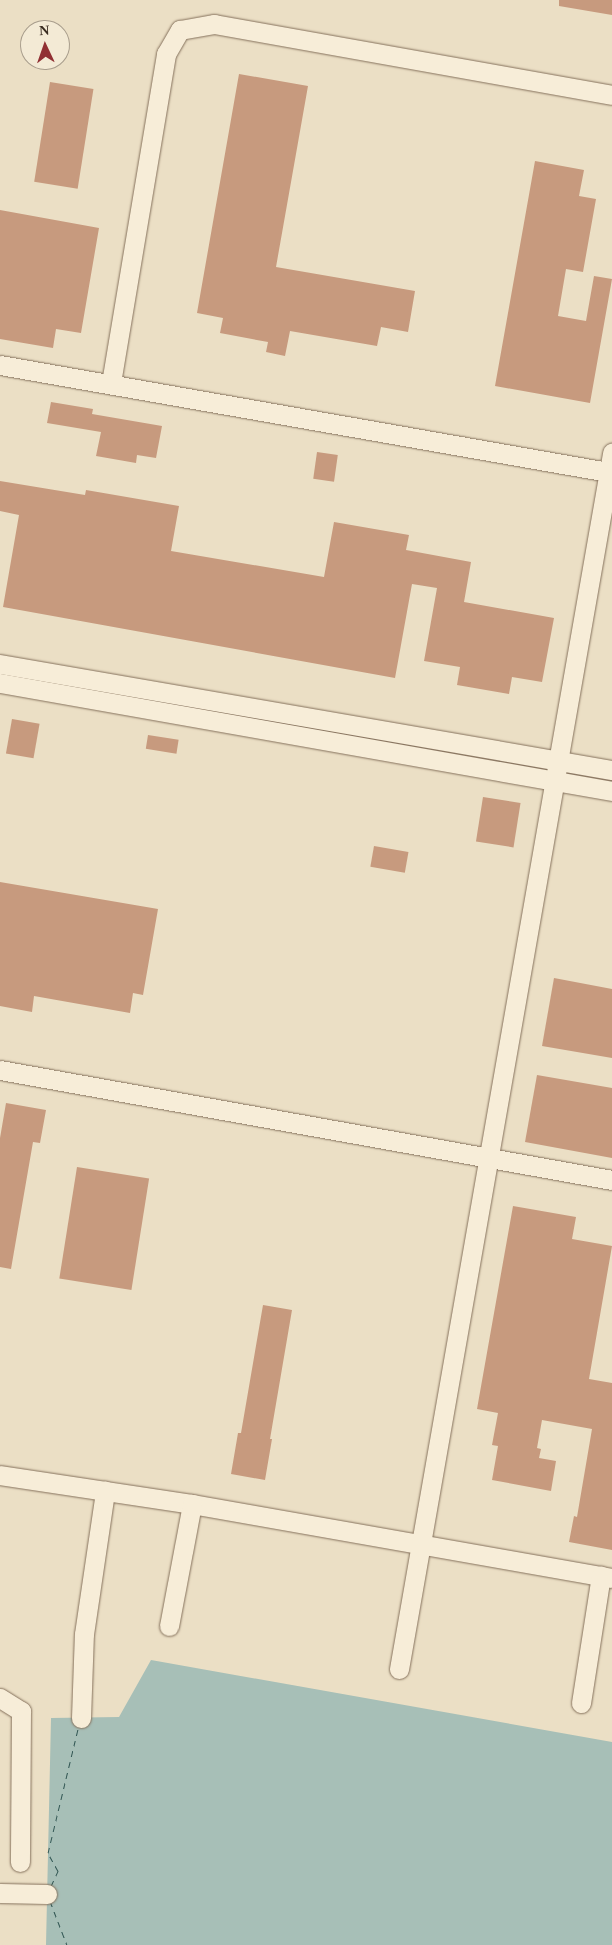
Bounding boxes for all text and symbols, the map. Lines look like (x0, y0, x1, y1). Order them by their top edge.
north arrow (20, 20, 70, 70)
text: N (39, 23, 50, 38)

